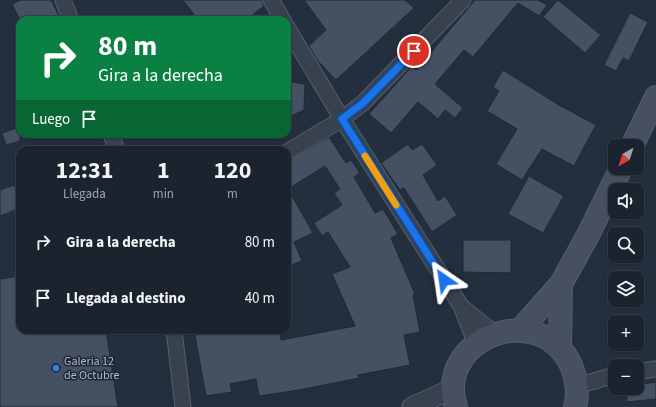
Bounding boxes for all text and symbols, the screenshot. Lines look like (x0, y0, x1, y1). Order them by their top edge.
text: 80 m (98, 26, 157, 66)
icon: right (32, 32, 84, 84)
pin (397, 34, 431, 68)
icon: arrive (403, 40, 425, 62)
text: Gira a la derecha (98, 63, 223, 88)
icon: arrive (78, 108, 100, 130)
text: Luego (32, 109, 70, 130)
north arrow (608, 139, 644, 175)
map controls (608, 139, 644, 395)
text: 12:31 (55, 153, 113, 188)
text: 1 (157, 153, 170, 188)
text: 120 (213, 153, 251, 188)
button: sound (608, 183, 644, 219)
text: Llegada (63, 185, 106, 203)
text: min (153, 185, 174, 203)
text: m (227, 185, 238, 203)
button: search (608, 227, 644, 263)
icon: right (32, 231, 54, 253)
text: Gira a la derecha (66, 232, 176, 253)
text: 80 m (245, 232, 275, 253)
position arrow (423, 259, 465, 301)
button: layers (608, 271, 644, 307)
icon: arrive (32, 287, 54, 309)
text: Llegada al destino (66, 288, 186, 309)
text: 40 m (245, 288, 275, 309)
button: + (608, 315, 644, 351)
place label: Galeria 12 de Octubre (64, 353, 120, 384)
button: − (608, 359, 644, 395)
marker: Galeria 12 de Octubre (51, 363, 61, 373)

